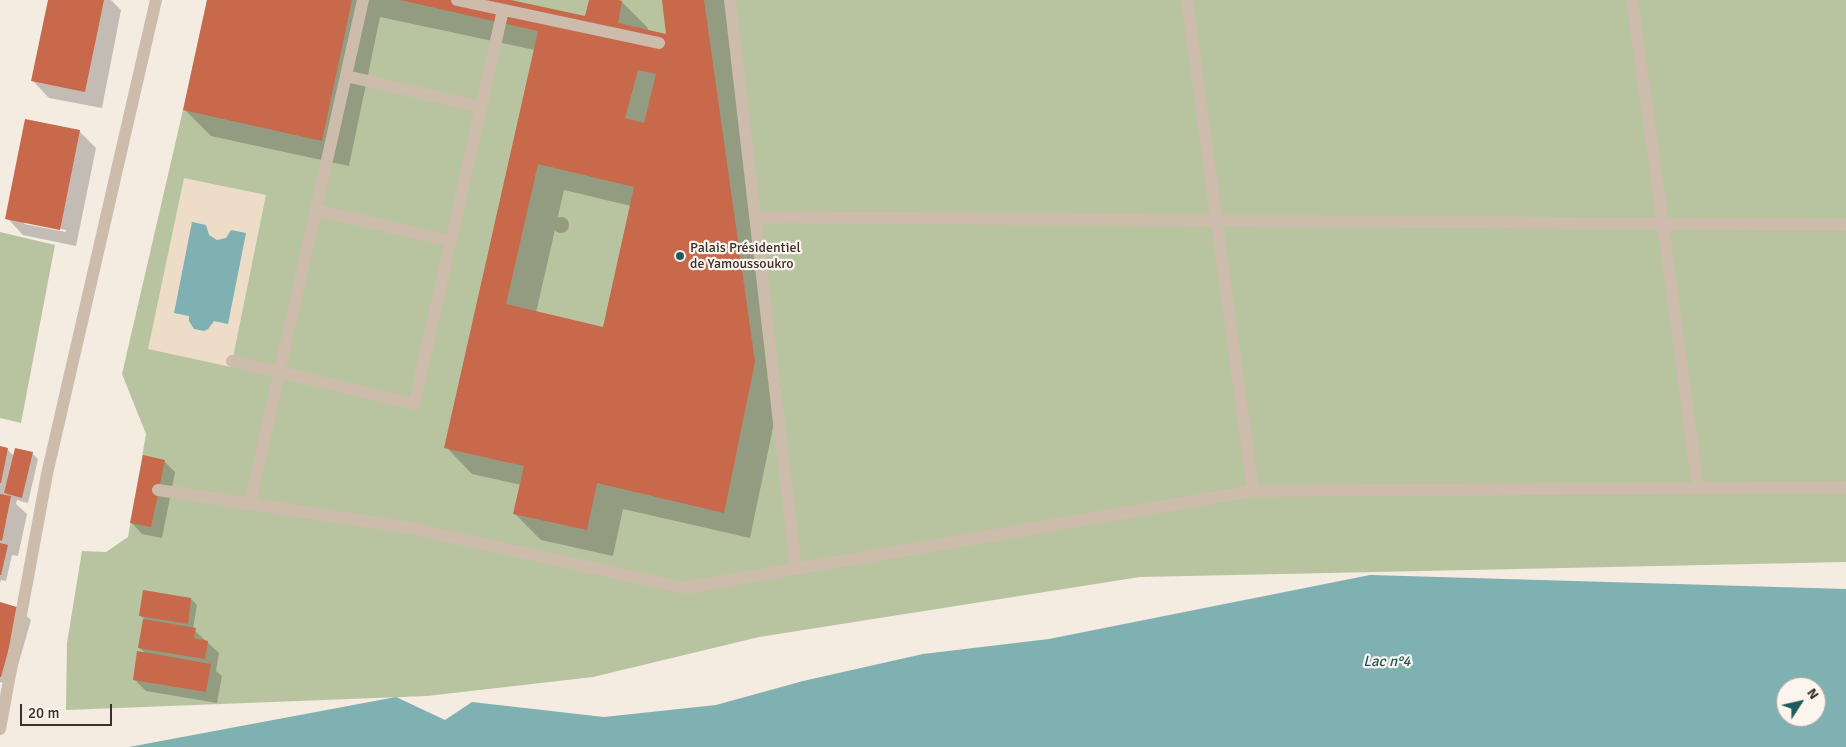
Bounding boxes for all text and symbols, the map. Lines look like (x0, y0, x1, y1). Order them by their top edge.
place label: Palais Présidentiel de Yamoussoukro (690, 240, 801, 272)
marker: Palais Présidentiel de Yamoussoukro (674, 250, 686, 262)
water label: Lac n°4 (1363, 653, 1411, 671)
north arrow (1776, 677, 1826, 727)
text: N (1803, 685, 1823, 703)
scale bar (22, 694, 115, 726)
text: 20 m (28, 704, 59, 722)

